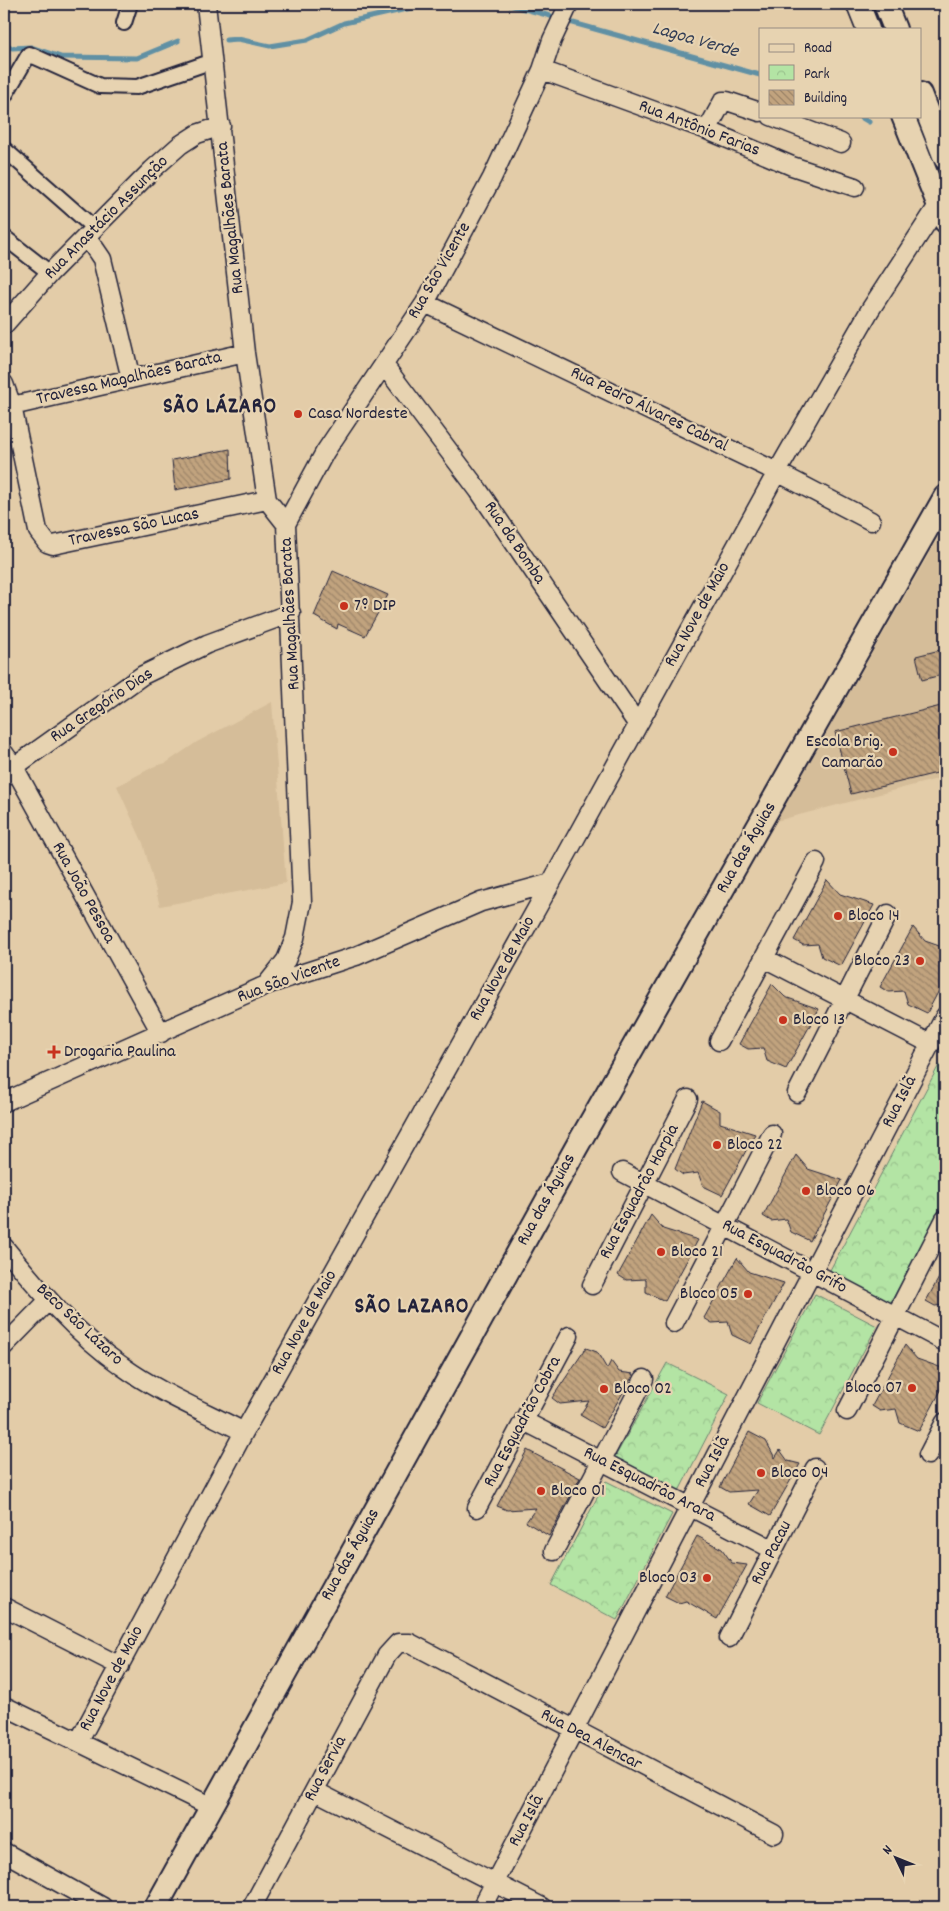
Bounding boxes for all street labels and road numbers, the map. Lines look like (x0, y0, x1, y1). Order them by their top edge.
street label: Rua Antônio Farias (635, 94, 763, 164)
street label: Rua Magalhães Barata (211, 140, 251, 295)
street label: Rua Anastácio Assunção (39, 150, 175, 286)
street label: Rua São Vicente (402, 218, 478, 324)
street label: Travessa Magalhães Barata (34, 345, 224, 412)
street label: Rua Pedro Álvares Cabral (566, 361, 733, 459)
street label: Rua da Bomba (477, 497, 551, 590)
street label: Travessa São Lucas (66, 502, 202, 554)
street label: Rua Magalhães Barata (274, 537, 307, 691)
street label: Rua Nove de Maio (659, 558, 737, 672)
street label: Rua Gregório Dias (46, 662, 158, 750)
street label: Rua das Águias (711, 798, 783, 898)
street label: Rua João Pessoa (45, 838, 121, 949)
street label: Rua Nove de Maio (464, 912, 542, 1026)
street label: Rua São Vicente (234, 950, 344, 1010)
street label: Rua Islã (876, 1072, 924, 1132)
street label: Rua Esquadrão Harpia (594, 1120, 686, 1264)
street label: Rua das Águias (511, 1149, 583, 1251)
street label: Rua Esquadrão Grifo (717, 1213, 851, 1301)
street label: Rua Nove de Maio (266, 1266, 344, 1380)
street label: Beco São Lázaro (30, 1278, 128, 1372)
street label: Rua Esquadrão Cobra (478, 1352, 568, 1492)
street label: Rua Islã (689, 1432, 737, 1492)
street label: Rua Esquadrão Arara (579, 1441, 720, 1529)
street label: Rua das Águias (315, 1504, 387, 1606)
street label: Rua Pacau (745, 1517, 799, 1589)
street label: Rua Nove de Maio (74, 1622, 150, 1736)
street label: Rua Dea Alencar (536, 1703, 646, 1777)
street label: Rua Servia (298, 1731, 354, 1806)
street label: Rua Islã (503, 1791, 551, 1851)

